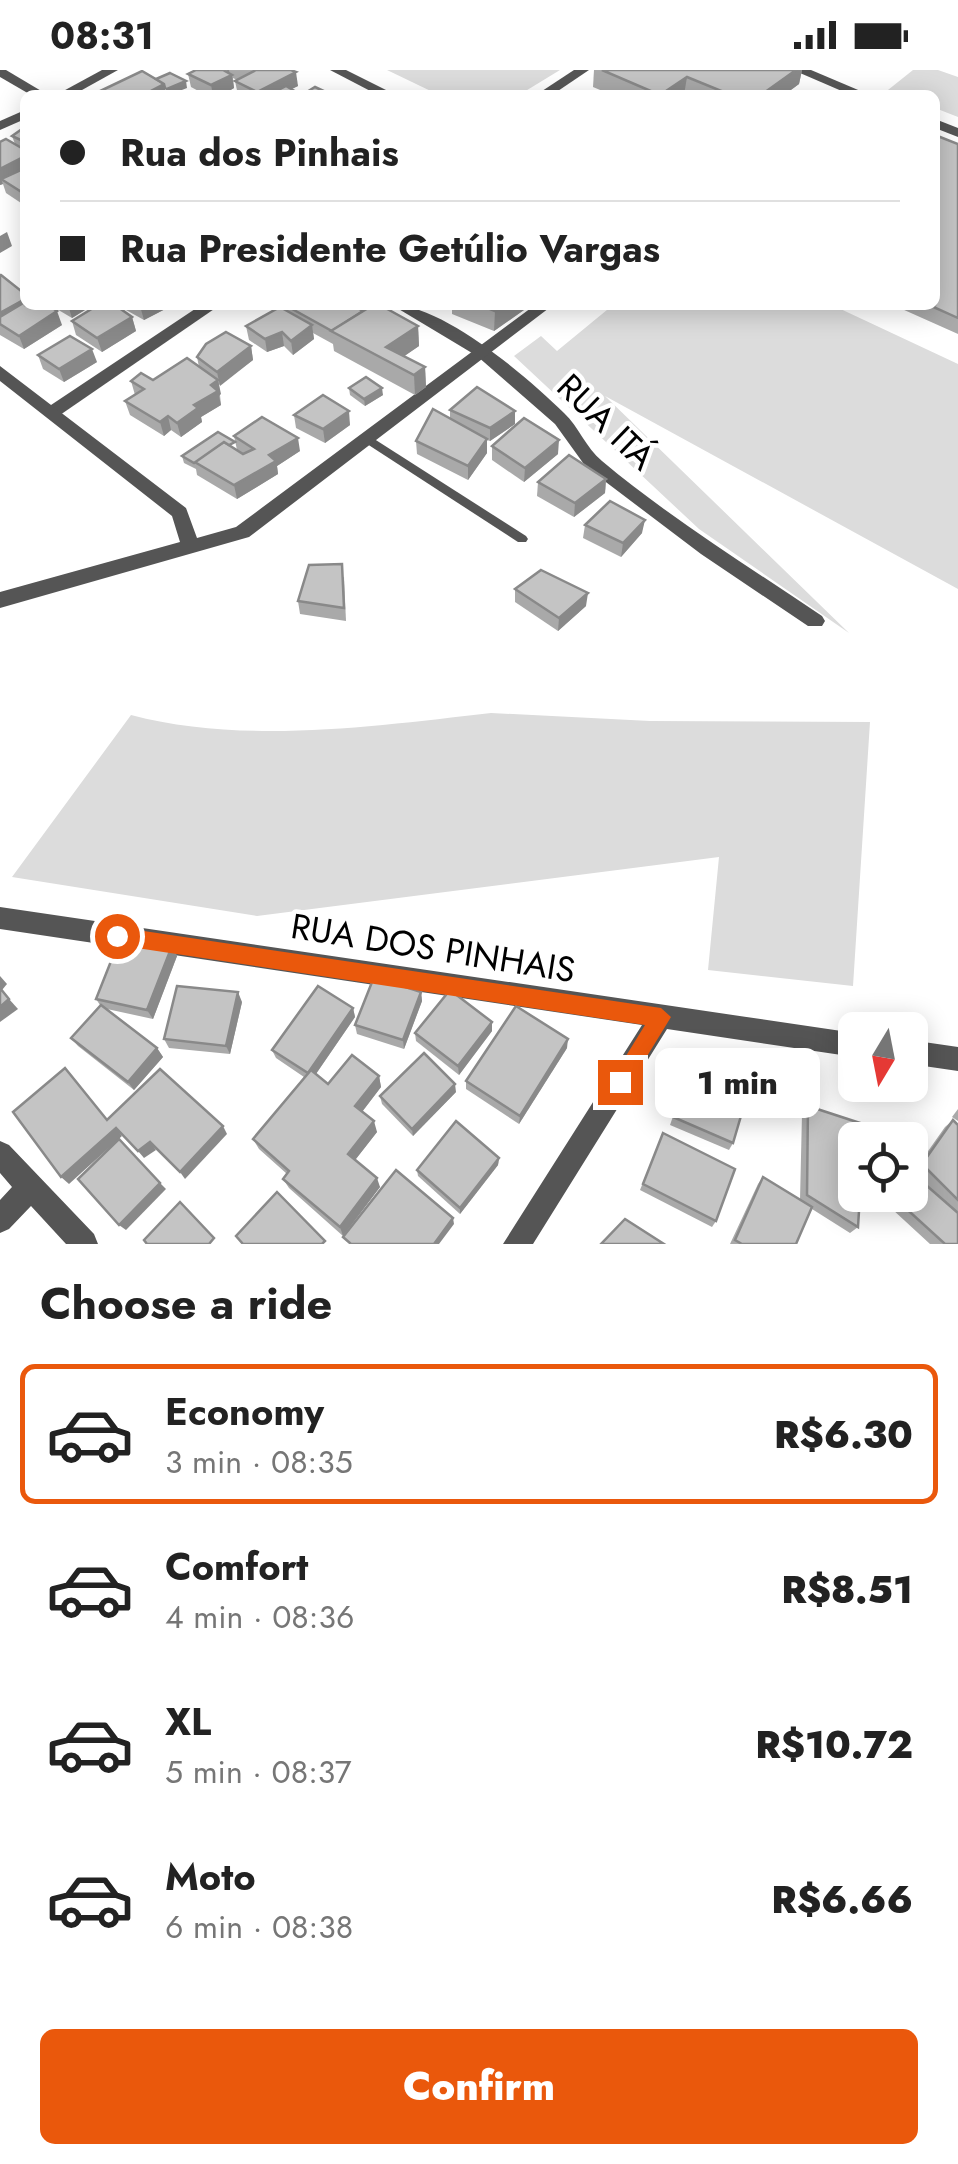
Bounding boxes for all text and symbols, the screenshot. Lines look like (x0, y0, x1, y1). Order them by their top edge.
text: 08:31 (50, 8, 154, 63)
text: Rua dos Pinhais (120, 125, 399, 180)
text: Rua Presidente Getúlio Vargas (120, 221, 660, 276)
street label: RUA ITÁ (546, 362, 666, 482)
street label: RUA DOS PINHAIS (287, 901, 579, 995)
route start (95, 914, 140, 959)
north arrow (838, 1012, 928, 1102)
map controls (838, 1012, 928, 1212)
callout: 1 min (655, 1047, 820, 1117)
route end (598, 1060, 643, 1105)
text: 1 min (697, 1060, 778, 1106)
button: locate (838, 1122, 928, 1212)
text: Choose a ride (40, 1271, 332, 1336)
text: Economy (165, 1384, 324, 1439)
icon: car (45, 1389, 135, 1479)
text: R$6.30 (774, 1407, 913, 1462)
text: 3 min · 08:35 (165, 1439, 353, 1485)
text: Comfort (165, 1539, 308, 1594)
icon: car (45, 1544, 135, 1634)
text: R$8.51 (781, 1562, 913, 1617)
text: 4 min · 08:36 (165, 1594, 354, 1640)
text: XL (165, 1694, 211, 1749)
icon: car (45, 1699, 135, 1789)
text: R$10.72 (755, 1717, 913, 1772)
text: 5 min · 08:37 (165, 1749, 352, 1795)
text: Moto (165, 1849, 256, 1904)
icon: car (45, 1854, 135, 1944)
text: R$6.66 (771, 1872, 913, 1927)
text: 6 min · 08:38 (165, 1904, 353, 1950)
button: Confirm (40, 2029, 918, 2144)

